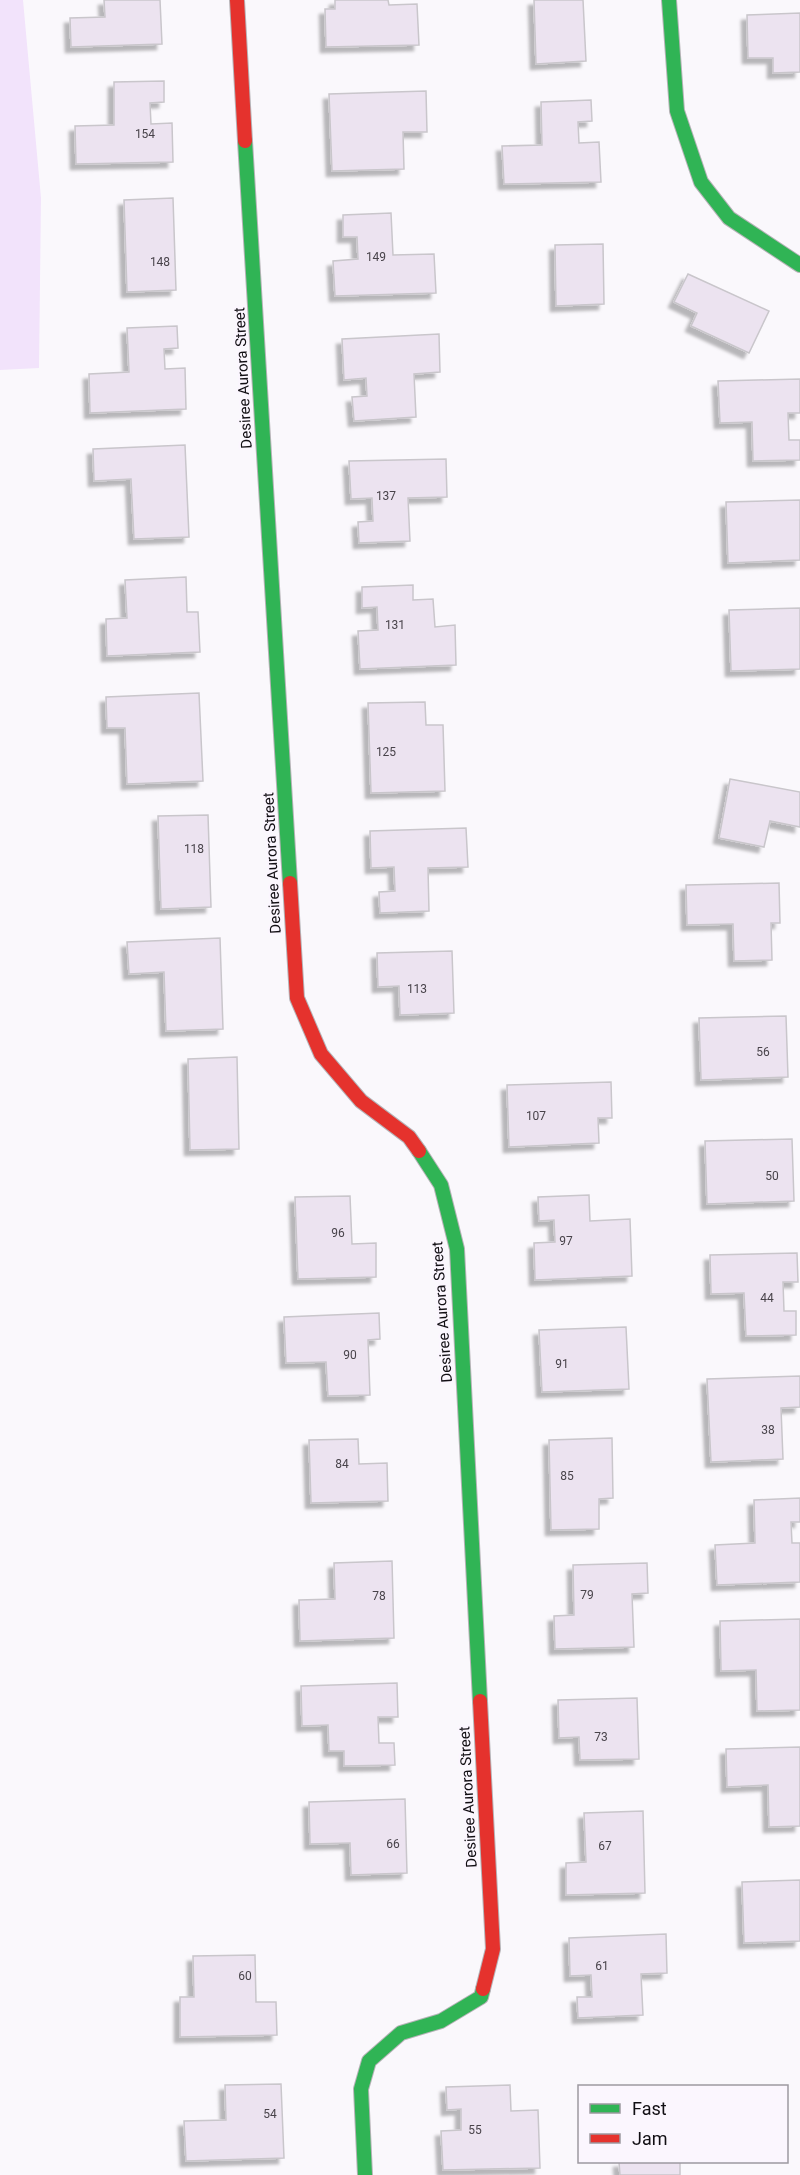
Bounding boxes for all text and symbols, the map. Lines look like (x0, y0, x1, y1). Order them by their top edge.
house number: 154 (135, 127, 155, 141)
house number: 149 (366, 250, 386, 264)
house number: 148 (150, 255, 170, 269)
street label: Desiree Aurora Street (230, 307, 256, 449)
house number: 137 (376, 489, 396, 503)
house number: 131 (385, 618, 405, 632)
house number: 125 (376, 745, 396, 759)
street label: Desiree Aurora Street (259, 792, 285, 934)
house number: 118 (184, 842, 204, 856)
house number: 113 (407, 982, 427, 996)
house number: 56 (756, 1045, 770, 1059)
house number: 107 (526, 1109, 546, 1123)
house number: 50 (765, 1169, 779, 1183)
house number: 96 (331, 1226, 345, 1240)
house number: 97 (559, 1234, 573, 1248)
street label: Desiree Aurora Street (428, 1241, 456, 1383)
house number: 44 (760, 1291, 774, 1305)
house number: 90 (343, 1348, 357, 1362)
house number: 91 (555, 1357, 569, 1371)
house number: 38 (761, 1423, 775, 1437)
house number: 84 (335, 1457, 349, 1471)
house number: 85 (560, 1469, 574, 1483)
house number: 79 (580, 1588, 594, 1602)
house number: 78 (372, 1589, 386, 1603)
street label: Desiree Aurora Street (455, 1726, 481, 1868)
house number: 73 (594, 1730, 608, 1744)
house number: 66 (386, 1837, 400, 1851)
house number: 67 (598, 1839, 612, 1853)
house number: 61 (595, 1959, 609, 1973)
house number: 60 (238, 1969, 252, 1983)
legend (578, 2085, 788, 2163)
text: Fast (632, 2098, 667, 2119)
house number: 54 (263, 2107, 277, 2121)
house number: 55 (468, 2123, 482, 2137)
text: Jam (632, 2128, 668, 2149)

